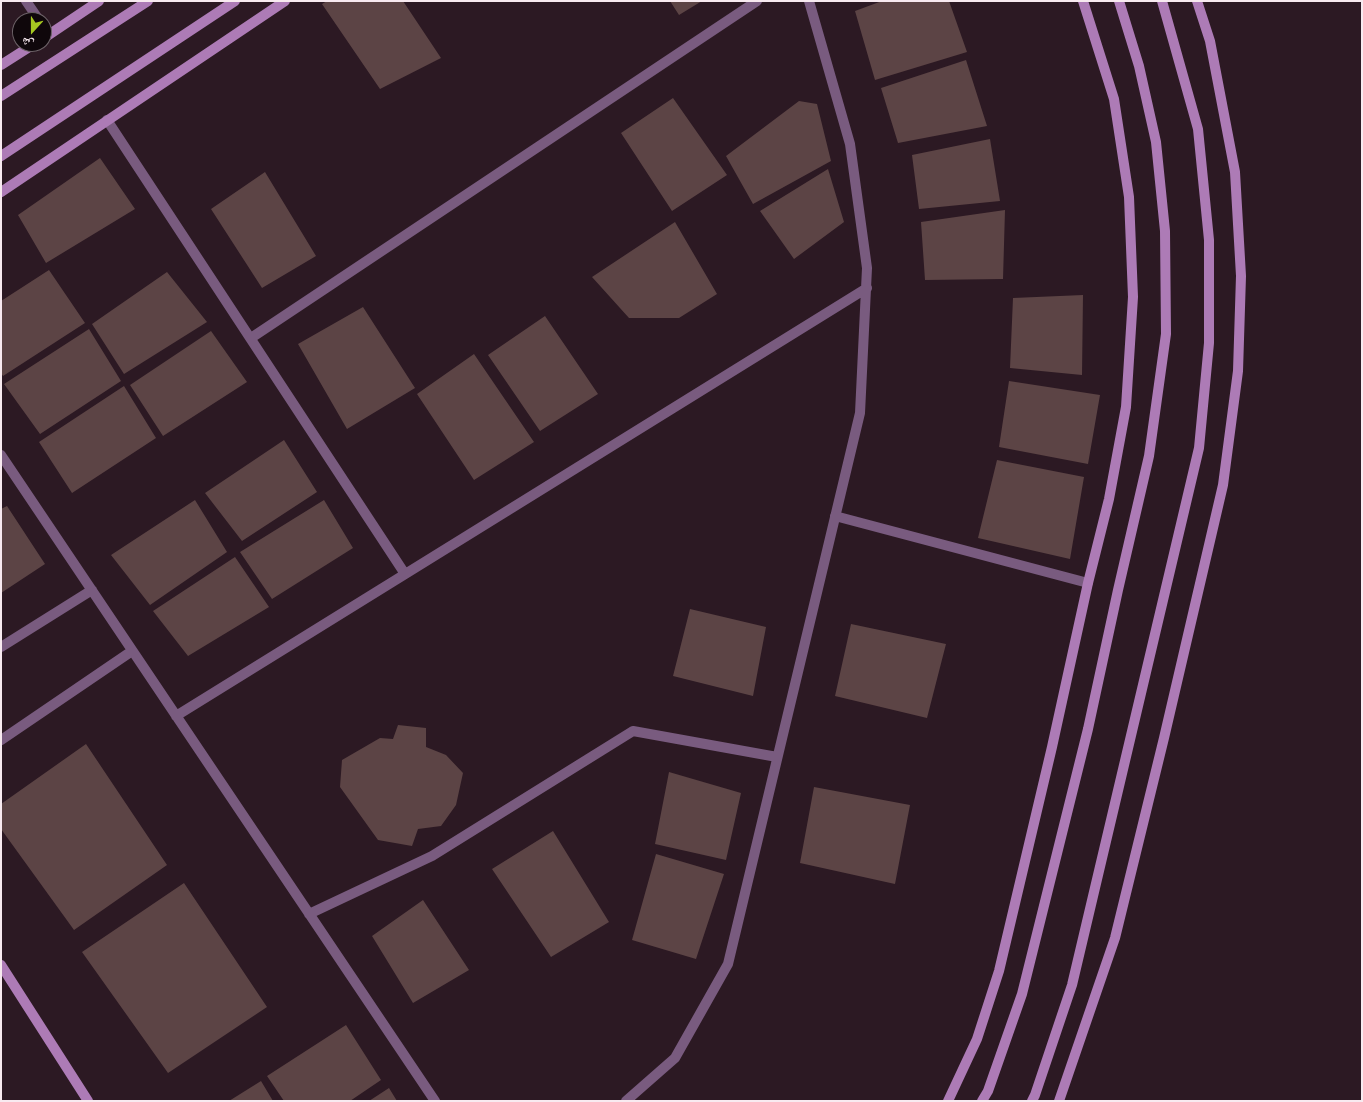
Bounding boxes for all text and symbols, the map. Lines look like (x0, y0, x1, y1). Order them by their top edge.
north arrow (12, 12, 52, 52)
text: ش (20, 35, 36, 51)

